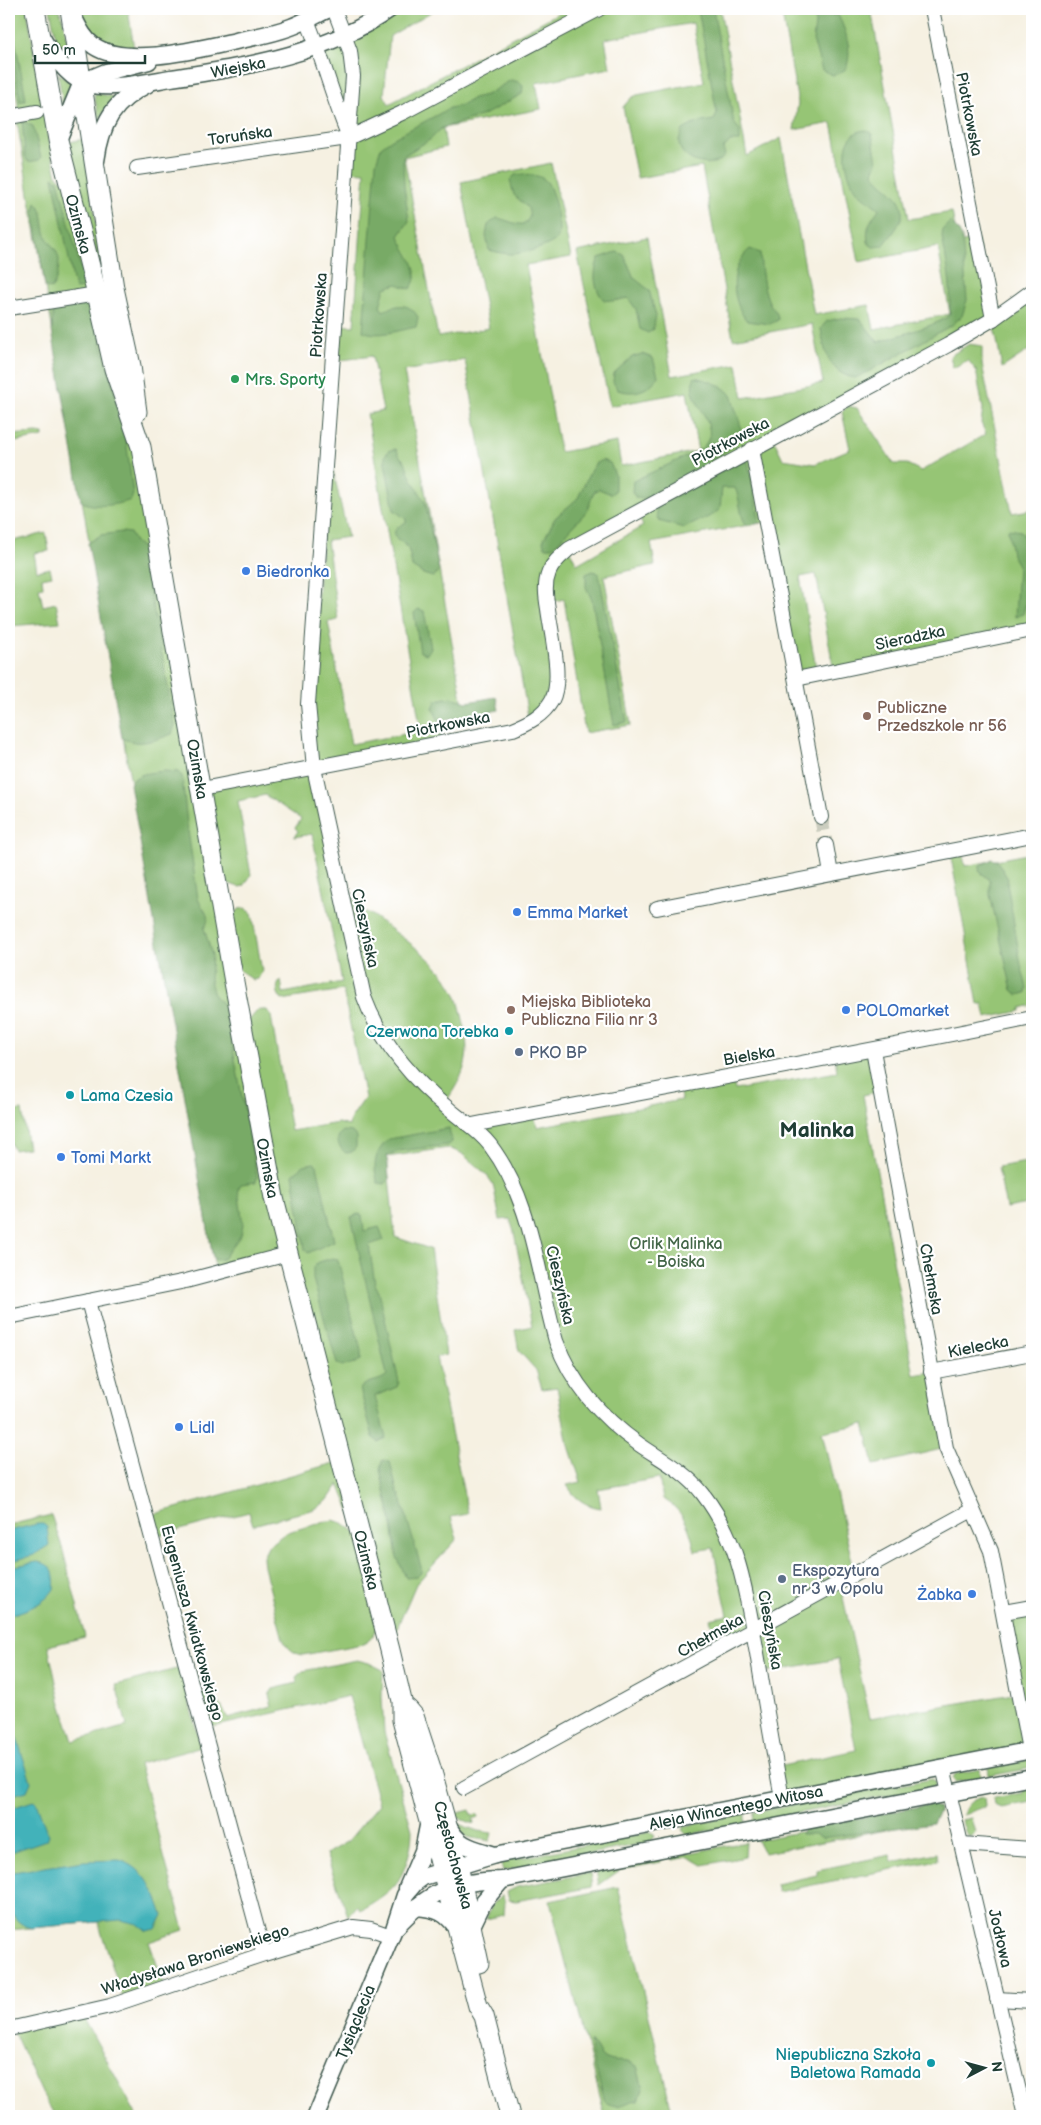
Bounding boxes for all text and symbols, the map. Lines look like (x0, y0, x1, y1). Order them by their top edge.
scale bar (35, 32, 145, 64)
text: 50 m (42, 41, 76, 60)
street label: Wiejska (209, 54, 267, 83)
street label: Piotrkowska (951, 71, 986, 158)
street label: Toruńska (207, 123, 274, 150)
street label: Ozimska (60, 192, 95, 256)
street label: Piotrkowska (307, 272, 332, 358)
place label: Mrs. Sporty (245, 371, 327, 390)
marker: Mrs. Sporty (229, 373, 241, 385)
street label: Piotrkowska (689, 414, 773, 471)
place label: Biedronka (256, 563, 330, 582)
marker: Biedronka (240, 565, 252, 577)
street label: Sieradzka (874, 622, 947, 655)
place label: Publiczne Przedszkole nr 56 (877, 699, 1007, 736)
street label: Piotrkowska (405, 708, 492, 743)
marker: Publiczne Przedszkole nr 56 (861, 710, 873, 722)
street label: Ozimska (182, 738, 211, 801)
street label: Cieszyńska (347, 887, 382, 970)
place label: Emma Market (527, 904, 628, 923)
marker: Emma Market (511, 906, 523, 918)
place label: Miejska Biblioteka Publiczna Filia nr 3 (521, 993, 658, 1030)
place label: POLOmarket (856, 1002, 949, 1021)
marker: Miejska Biblioteka Publiczna Filia nr 3 (505, 1004, 517, 1016)
marker: POLOmarket (840, 1004, 852, 1016)
place label: Czerwona Torebka (366, 1023, 499, 1042)
marker: Czerwona Torebka (503, 1025, 515, 1037)
street label: Bielska (722, 1043, 777, 1070)
place label: PKO BP (529, 1044, 587, 1063)
marker: PKO BP (513, 1046, 525, 1058)
place label: Lama Czesia (80, 1087, 173, 1106)
marker: Lama Czesia (64, 1089, 76, 1101)
district label: Malinka (780, 1118, 854, 1143)
street label: Ozimska (251, 1136, 282, 1200)
place label: Tomi Markt (71, 1149, 151, 1168)
marker: Tomi Markt (55, 1151, 67, 1163)
park label: Orlik Malinka - Boiska (629, 1235, 723, 1272)
street label: Chełmska (915, 1242, 946, 1317)
street label: Cieszyńska (541, 1244, 578, 1327)
street label: Kielecka (946, 1332, 1010, 1363)
place label: Lidl (189, 1419, 215, 1438)
marker: Lidl (173, 1421, 185, 1433)
street label: Eugeniusza Kwiatkowskiego (156, 1524, 227, 1723)
street label: Ozimska (349, 1528, 382, 1592)
place label: Ekspozytura nr 3 w Opolu (792, 1562, 883, 1599)
marker: Ekspozytura nr 3 w Opolu (776, 1573, 788, 1585)
place label: Żabka (917, 1584, 962, 1605)
marker: Żabka (966, 1588, 978, 1600)
street label: Cieszyńska (753, 1589, 786, 1672)
street label: Chełmska (674, 1610, 747, 1662)
street label: Aleja Wincentego Witosa (648, 1782, 825, 1835)
street label: Częstochowska (429, 1799, 476, 1912)
street label: Jodłowa (984, 1907, 1016, 1970)
street label: Władysława Broniewskiego (99, 1921, 292, 2000)
street label: Tysiąclecia (333, 1982, 380, 2063)
north arrow (958, 2042, 1008, 2092)
place label: Niepubliczna Szkoła Baletowa Ramada (775, 2046, 921, 2083)
marker: Niepubliczna Szkoła Baletowa Ramada (925, 2057, 937, 2069)
text: N (987, 2061, 1005, 2073)

